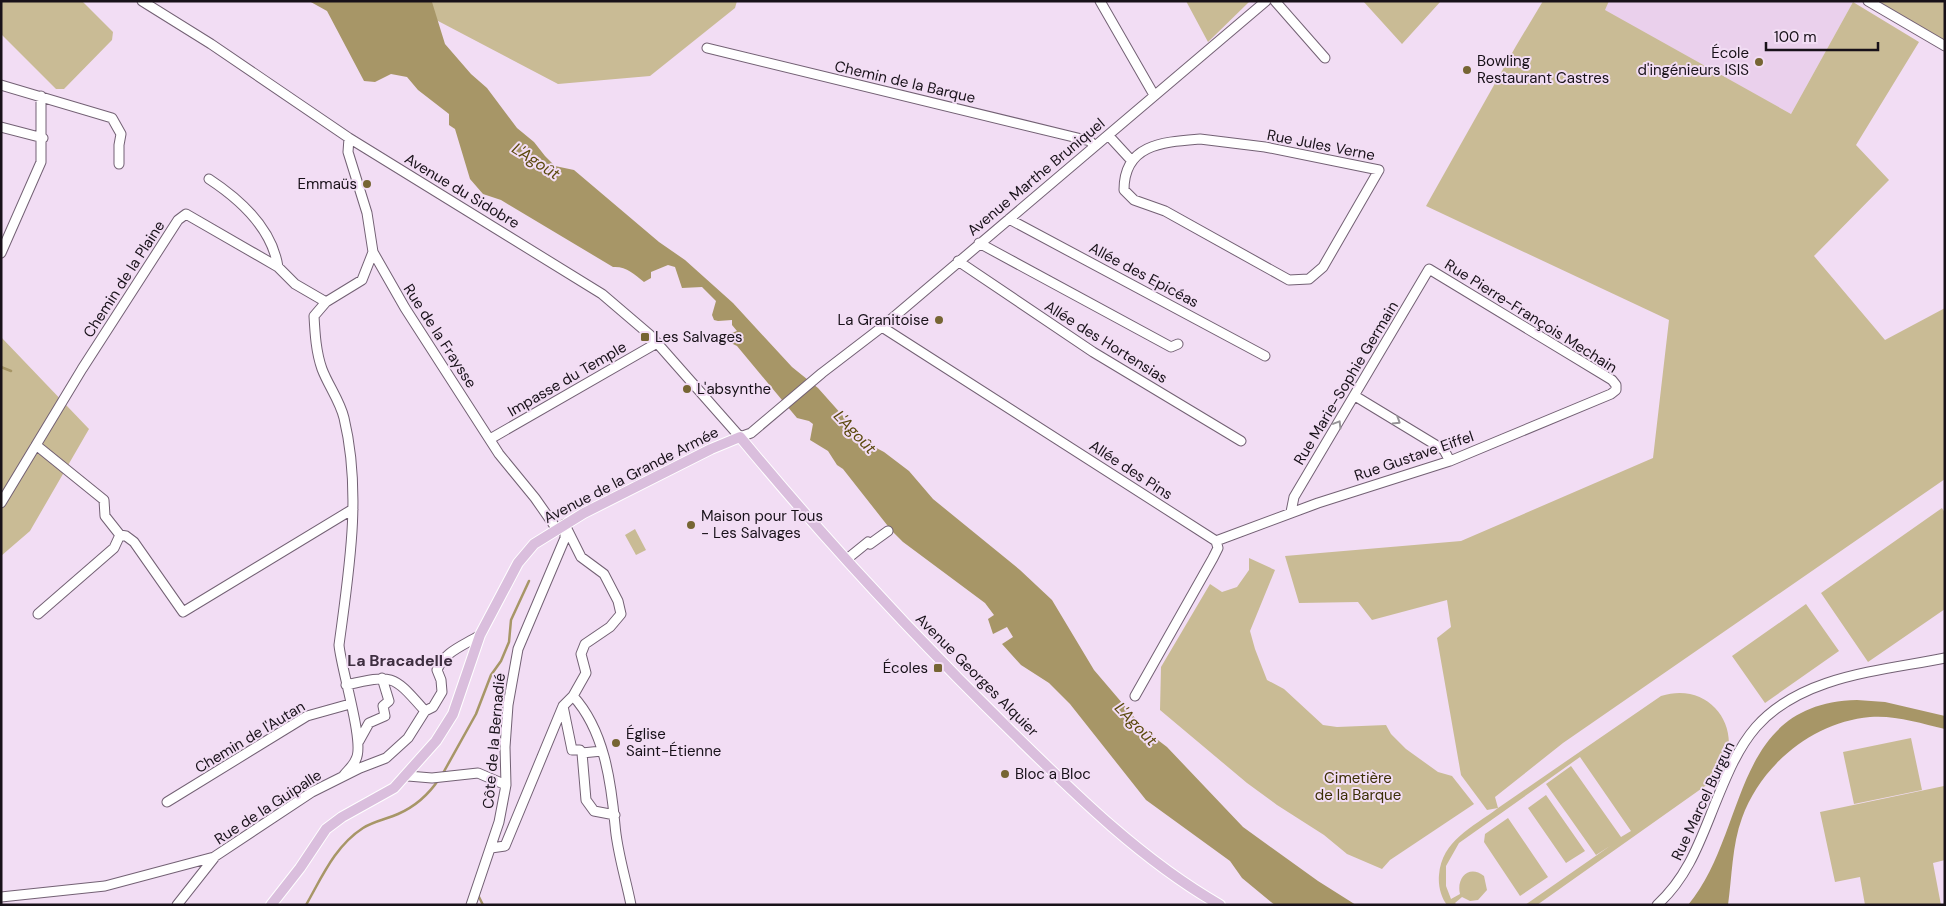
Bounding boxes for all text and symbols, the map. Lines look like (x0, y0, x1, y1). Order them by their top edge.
scale bar (1766, 20, 1878, 52)
text: 100 m (1774, 27, 1817, 47)
place label: École d'ingénieurs ISIS (1638, 43, 1749, 80)
place label: Bowling Restaurant Castres (1477, 51, 1609, 88)
street label: Chemin de la Barque (833, 56, 977, 108)
marker: École d'ingénieurs ISIS (1753, 56, 1765, 68)
marker: Bowling Restaurant Castres (1461, 64, 1473, 76)
street label: Avenue Marthe Bruniquel (963, 114, 1109, 240)
street label: Rue Jules Verne (1265, 125, 1377, 165)
water label: L'Agoût (508, 138, 565, 185)
street label: Avenue du Sidobre (401, 149, 523, 233)
place label: Emmaüs (298, 174, 357, 194)
marker: Emmaüs (361, 178, 373, 190)
street label: Chemin de la Plaine (79, 217, 169, 341)
street label: Allée des Epicéas (1086, 238, 1202, 312)
street label: Rue Pierre-François Mechain (1441, 255, 1621, 377)
street label: Rue de la Fraysse (399, 280, 481, 392)
street label: Allée des Hortensias (1041, 296, 1171, 388)
street label: Rue Marie-Sophie Germain (1289, 297, 1403, 469)
place label: La Granitoise (837, 310, 929, 330)
marker: La Granitoise (933, 314, 945, 326)
place label: Les Salvages (655, 327, 743, 347)
marker: Les Salvages (639, 331, 651, 343)
street label: Impasse du Temple (504, 337, 630, 421)
place label: L'absynthe (697, 379, 771, 399)
marker: L'absynthe (681, 383, 693, 395)
water label: L'Agoût (829, 406, 881, 459)
one-way arrow (1392, 415, 1401, 425)
one-way arrow (1332, 421, 1342, 430)
street label: Avenue de la Grande Armée (540, 422, 722, 528)
street label: Rue Gustave Eiffel (1352, 426, 1476, 486)
street label: Allée des Pins (1085, 436, 1177, 504)
place label: Maison pour Tous - Les Salvages (701, 506, 823, 543)
marker: Maison pour Tous - Les Salvages (685, 519, 697, 531)
street label: Avenue Georges Alquier (911, 609, 1043, 741)
district label: La Bracadelle (347, 650, 453, 671)
place label: Écoles (883, 658, 928, 678)
marker: Écoles (932, 662, 944, 674)
street label: Côte de la Bernadié (478, 672, 510, 810)
street label: Chemin de l'Autan (191, 696, 309, 778)
water label: L'Agoût (1110, 698, 1162, 751)
place label: Église Saint-Étienne (626, 724, 721, 761)
marker: Église Saint-Étienne (610, 737, 622, 749)
street label: Rue Marcel Burgun (1667, 738, 1739, 864)
place label: Bloc a Bloc (1015, 764, 1091, 784)
street label: Rue de la Guipalle (211, 765, 325, 849)
marker: Bloc a Bloc (999, 768, 1011, 780)
park label: Cimetière de la Barque (1315, 768, 1401, 805)

